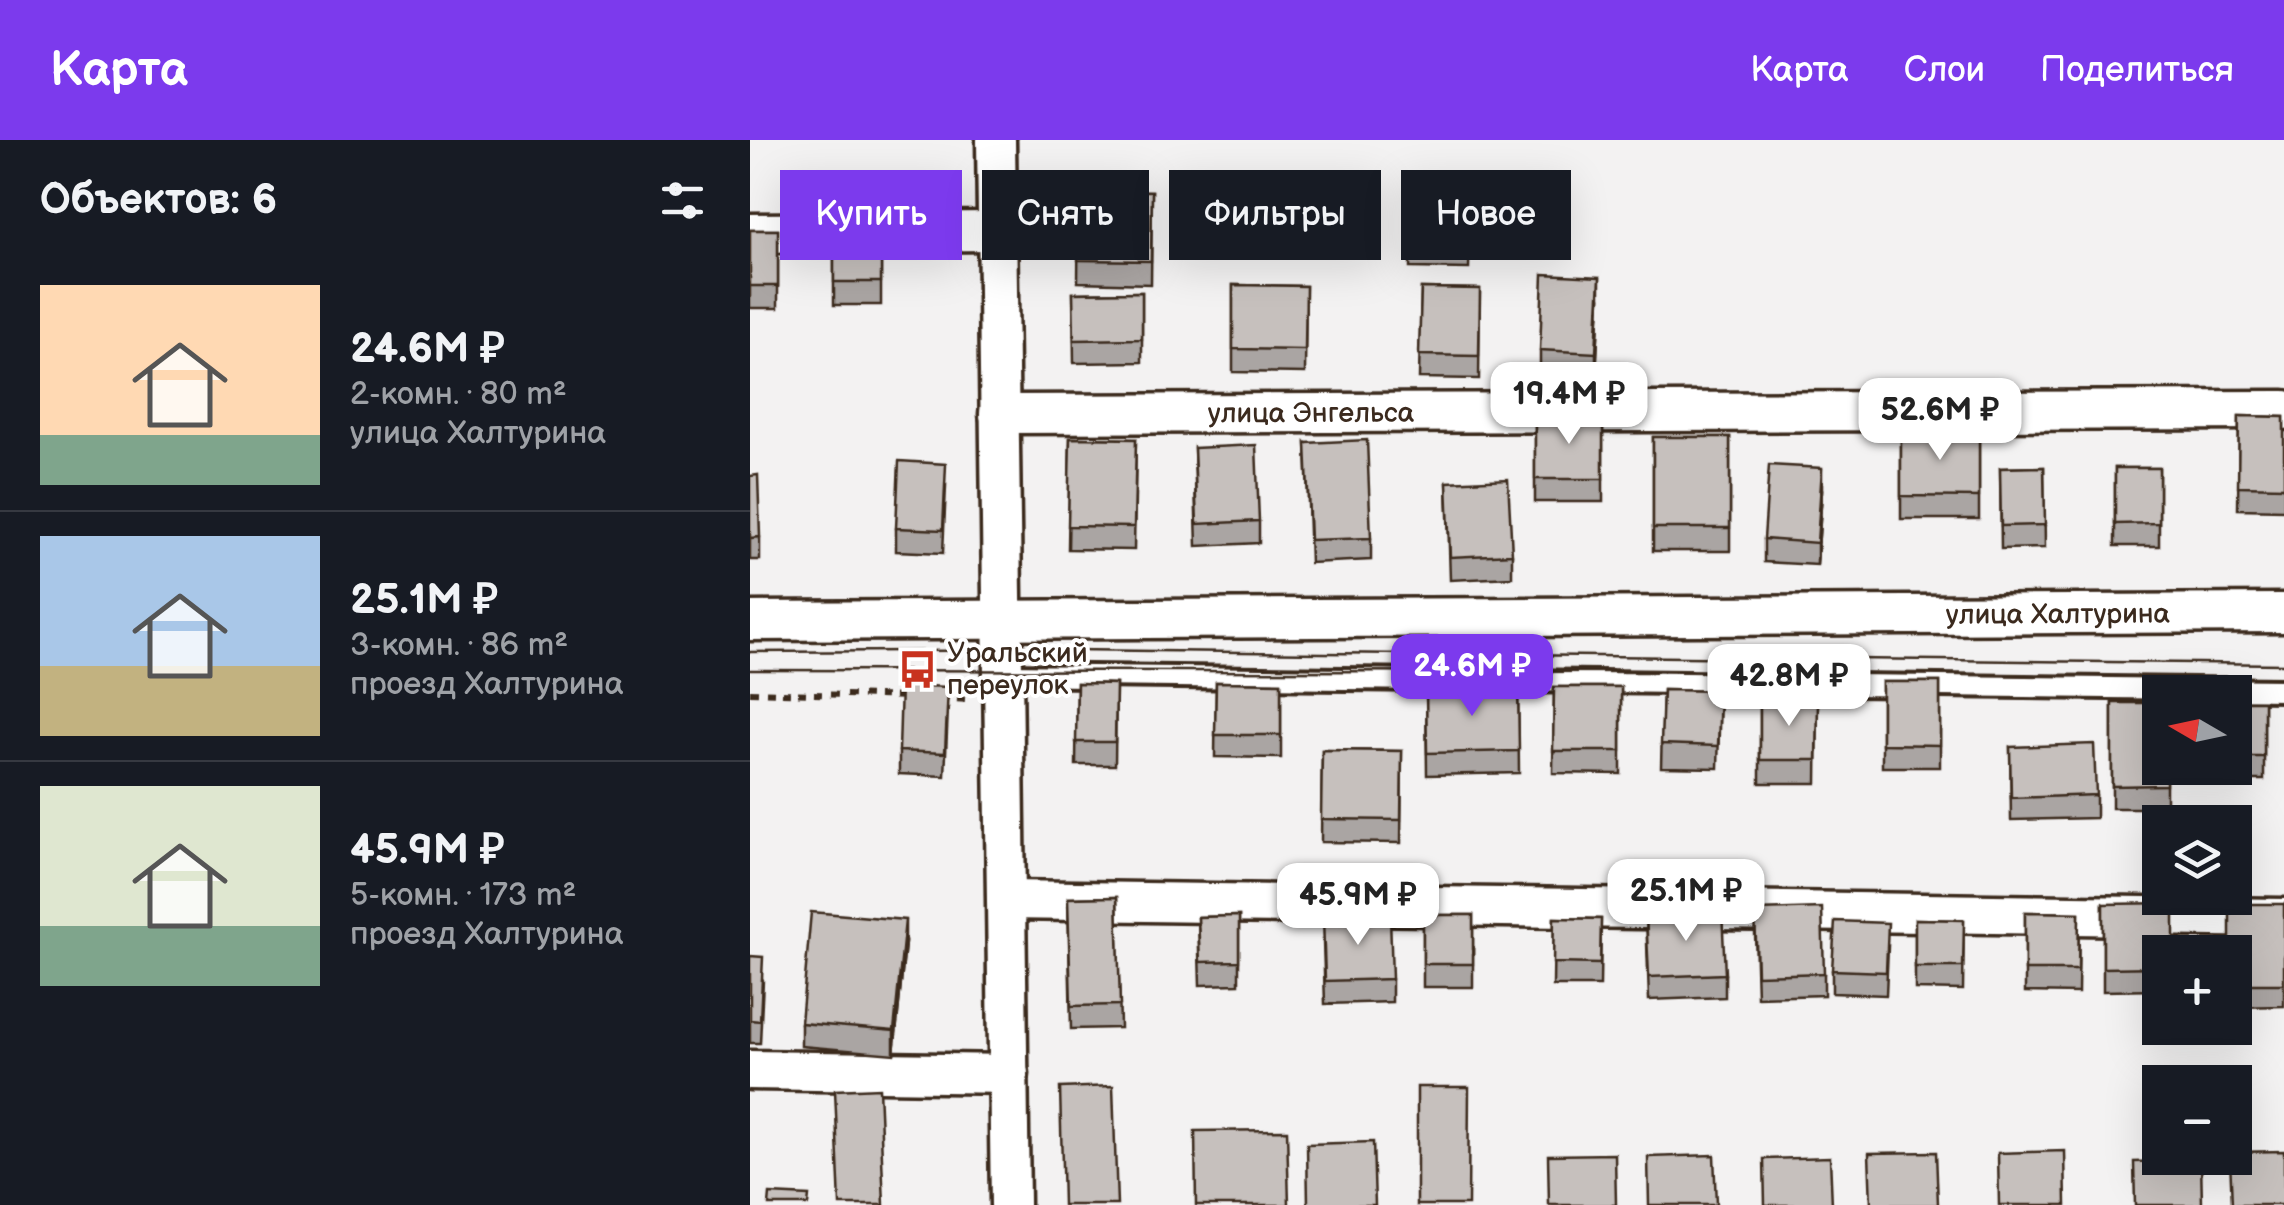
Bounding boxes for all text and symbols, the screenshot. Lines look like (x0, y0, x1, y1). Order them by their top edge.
text: Карта (50, 42, 188, 99)
text: Карта (1750, 49, 1849, 92)
text: Слои (1904, 49, 1985, 92)
text: Поделиться (2040, 49, 2234, 92)
chip: Купить (780, 170, 962, 260)
chip: Снять (982, 170, 1149, 260)
chip: Фильтры (1169, 170, 1381, 260)
chip: Новое (1401, 170, 1571, 260)
icon: filters (655, 173, 710, 228)
text: Объектов: 6 (40, 175, 277, 226)
text: 24.6M ₽ (350, 324, 505, 375)
icon: home (120, 325, 240, 445)
pin: 19.4M ₽ (1477, 362, 1661, 447)
text: 2-комн. · 80 m² (350, 375, 566, 414)
text: 19.4M ₽ (1513, 375, 1625, 414)
pin: 52.6M ₽ (1848, 378, 2032, 463)
text: 52.6M ₽ (1881, 391, 1999, 430)
street label: улица Энгельса (1208, 396, 1415, 430)
text: улица Халтурина (350, 414, 606, 453)
text: 25.1M ₽ (350, 575, 498, 626)
icon: home (120, 576, 240, 696)
street label: улица Халтурина (1946, 597, 2171, 631)
text: 3-комн. · 86 m² (350, 626, 568, 665)
pin: 24.6M ₽ (1380, 634, 1564, 719)
place label: Уральский переулок (947, 637, 1088, 702)
pin: 42.8M ₽ (1697, 644, 1881, 729)
text: 24.6M ₽ (1413, 647, 1531, 686)
bus stop icon: Уральский переулок (896, 648, 938, 690)
text: 42.8M ₽ (1729, 657, 1849, 696)
text: проезд Халтурина (350, 665, 624, 704)
north arrow (2142, 675, 2252, 785)
map controls (2142, 675, 2252, 1175)
button: layers (2142, 805, 2252, 915)
text: 45.9M ₽ (350, 825, 505, 876)
icon: home (120, 826, 240, 946)
pin: 25.1M ₽ (1594, 859, 1778, 944)
pin: 45.9M ₽ (1266, 863, 1450, 948)
text: 25.1M ₽ (1630, 872, 1743, 911)
text: 5-комн. · 173 m² (350, 876, 576, 915)
text: 45.9M ₽ (1299, 876, 1417, 915)
text: проезд Халтурина (350, 915, 624, 954)
button: + (2142, 935, 2252, 1045)
button: − (2142, 1065, 2252, 1175)

